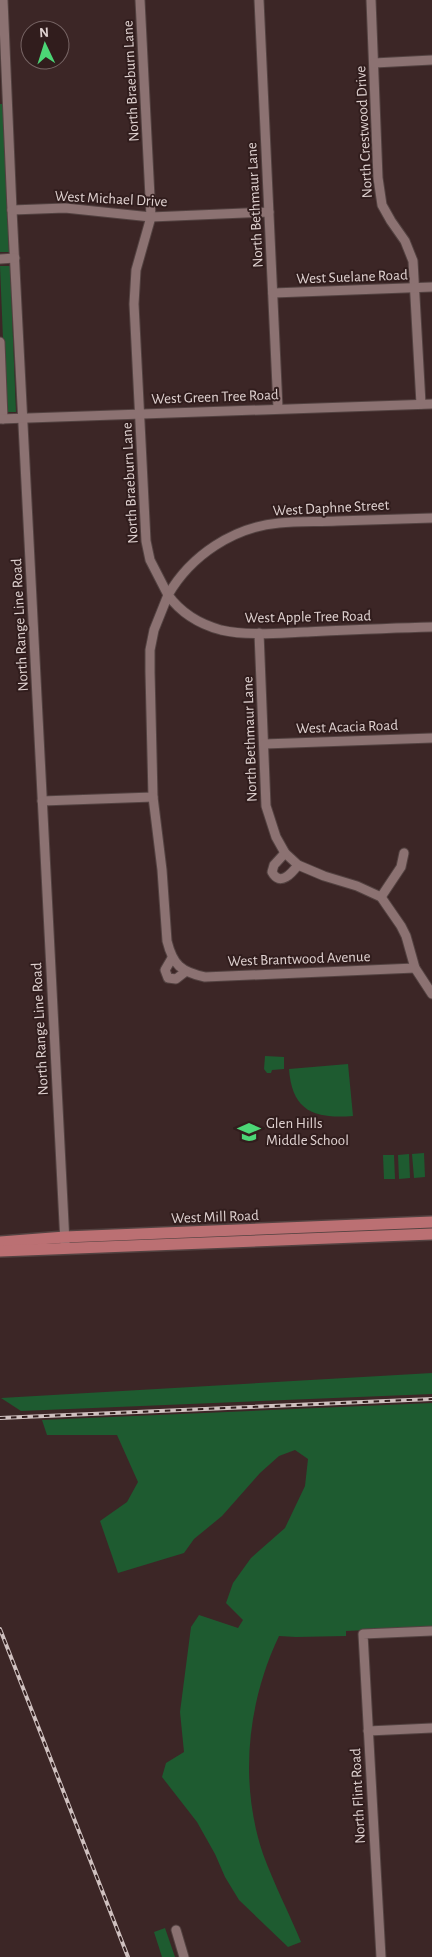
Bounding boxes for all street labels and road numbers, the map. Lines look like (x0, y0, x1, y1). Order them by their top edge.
street label: North Braeburn Lane (120, 20, 142, 142)
street label: North Crestwood Drive (353, 65, 375, 199)
street label: North Bethmaur Lane (244, 142, 266, 268)
street label: West Michael Drive (54, 189, 168, 209)
street label: West Suelane Road (296, 268, 408, 286)
street label: West Green Tree Road (151, 387, 279, 407)
street label: North Braeburn Lane (119, 422, 141, 544)
street label: West Daphne Street (272, 497, 390, 519)
street label: North Range Line Road (9, 558, 31, 692)
street label: West Apple Tree Road (245, 608, 372, 626)
street label: North Bethmaur Lane (240, 676, 260, 802)
street label: West Acacia Road (296, 718, 398, 736)
street label: West Brantwood Avenue (227, 949, 371, 969)
street label: North Range Line Road (29, 962, 51, 1096)
street label: West Mill Road (171, 1208, 259, 1226)
street label: North Flint Road (348, 1748, 368, 1844)

